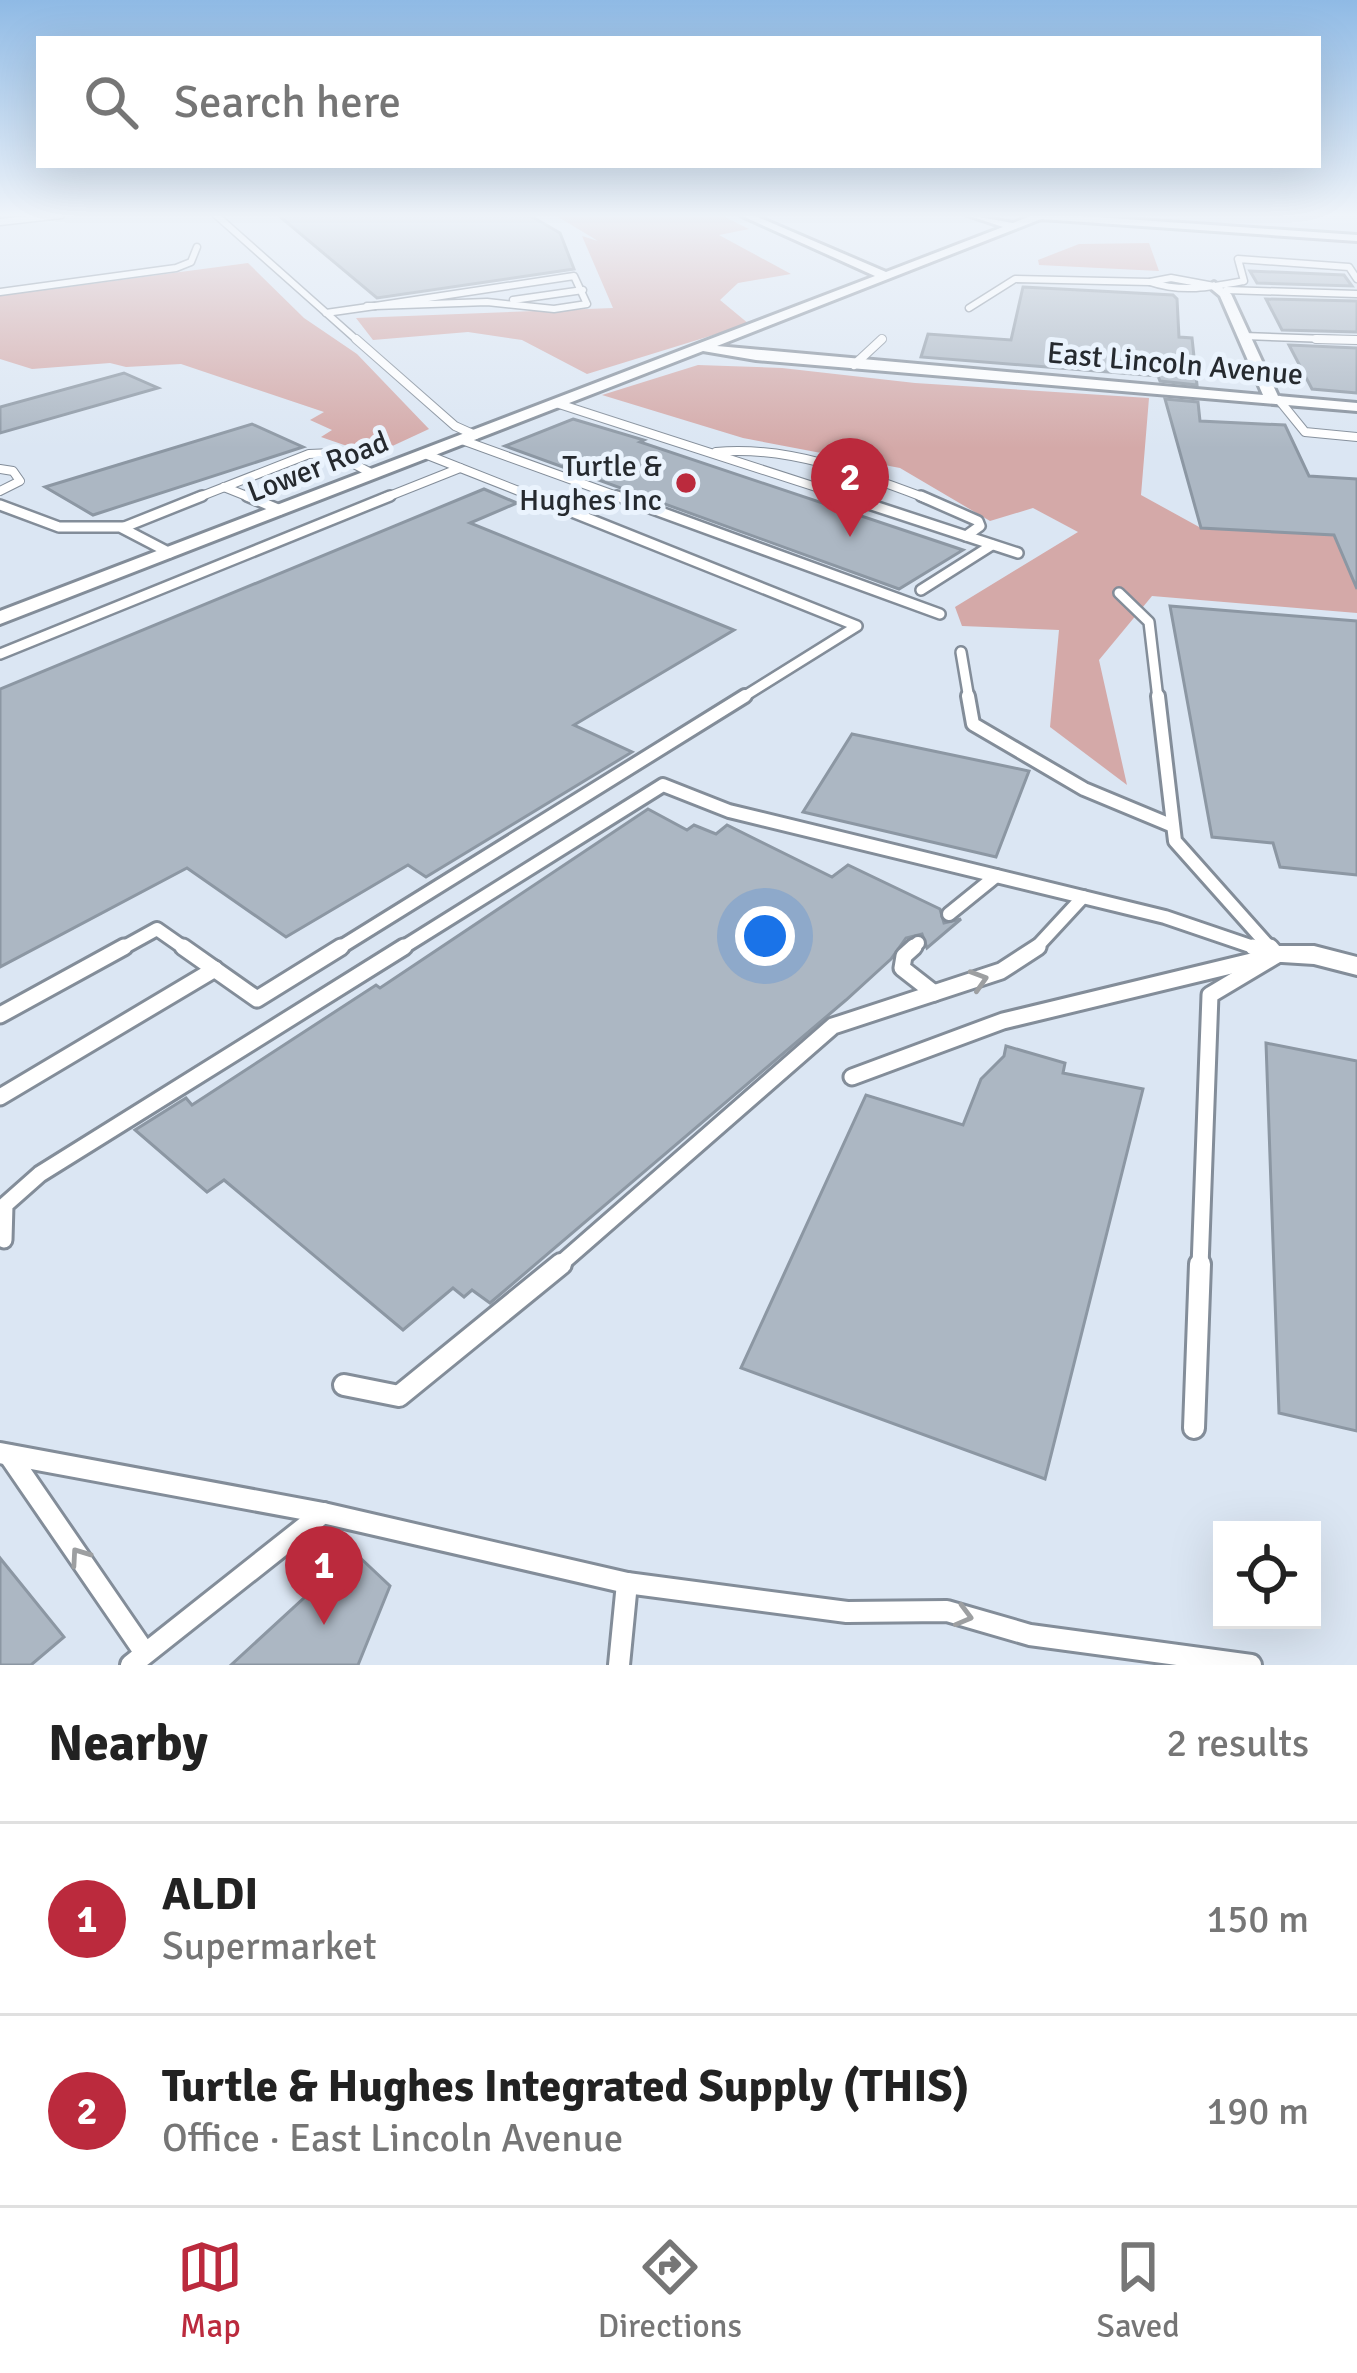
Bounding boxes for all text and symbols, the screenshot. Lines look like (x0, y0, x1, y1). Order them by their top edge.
search box (36, 36, 1321, 168)
icon: search (78, 69, 144, 135)
text: Search here (174, 75, 401, 130)
street label: East Lincoln Avenue (1045, 334, 1305, 394)
street label: Lower Road (242, 423, 394, 511)
pin: 2 (811, 438, 889, 537)
place label: Turtle & Hughes Inc (519, 448, 662, 519)
marker: Turtle & Hughes Inc (673, 470, 699, 496)
your location (735, 906, 795, 966)
one-way arrow (968, 970, 989, 995)
map controls (1213, 1521, 1321, 1629)
button: locate (1213, 1521, 1321, 1629)
pin: 1 (285, 1526, 363, 1625)
one-way arrow (71, 1548, 93, 1570)
one-way arrow (953, 1602, 973, 1627)
text: Nearby (48, 1712, 208, 1775)
text: 2 results (1166, 1719, 1309, 1767)
text: ALDI (162, 1867, 258, 1922)
text: 1 (76, 1895, 98, 1943)
text: 150 m (1206, 1895, 1309, 1943)
text: Supermarket (162, 1922, 377, 1970)
text: Turtle & Hughes Integrated Supply (THIS) (162, 2059, 969, 2114)
text: 2 (76, 2087, 98, 2135)
text: 190 m (1206, 2087, 1309, 2135)
text: Office · East Lincoln Avenue (162, 2114, 623, 2162)
tab: Map (177, 2234, 243, 2347)
tab: Directions (598, 2234, 742, 2347)
tab: Saved (1097, 2234, 1180, 2347)

